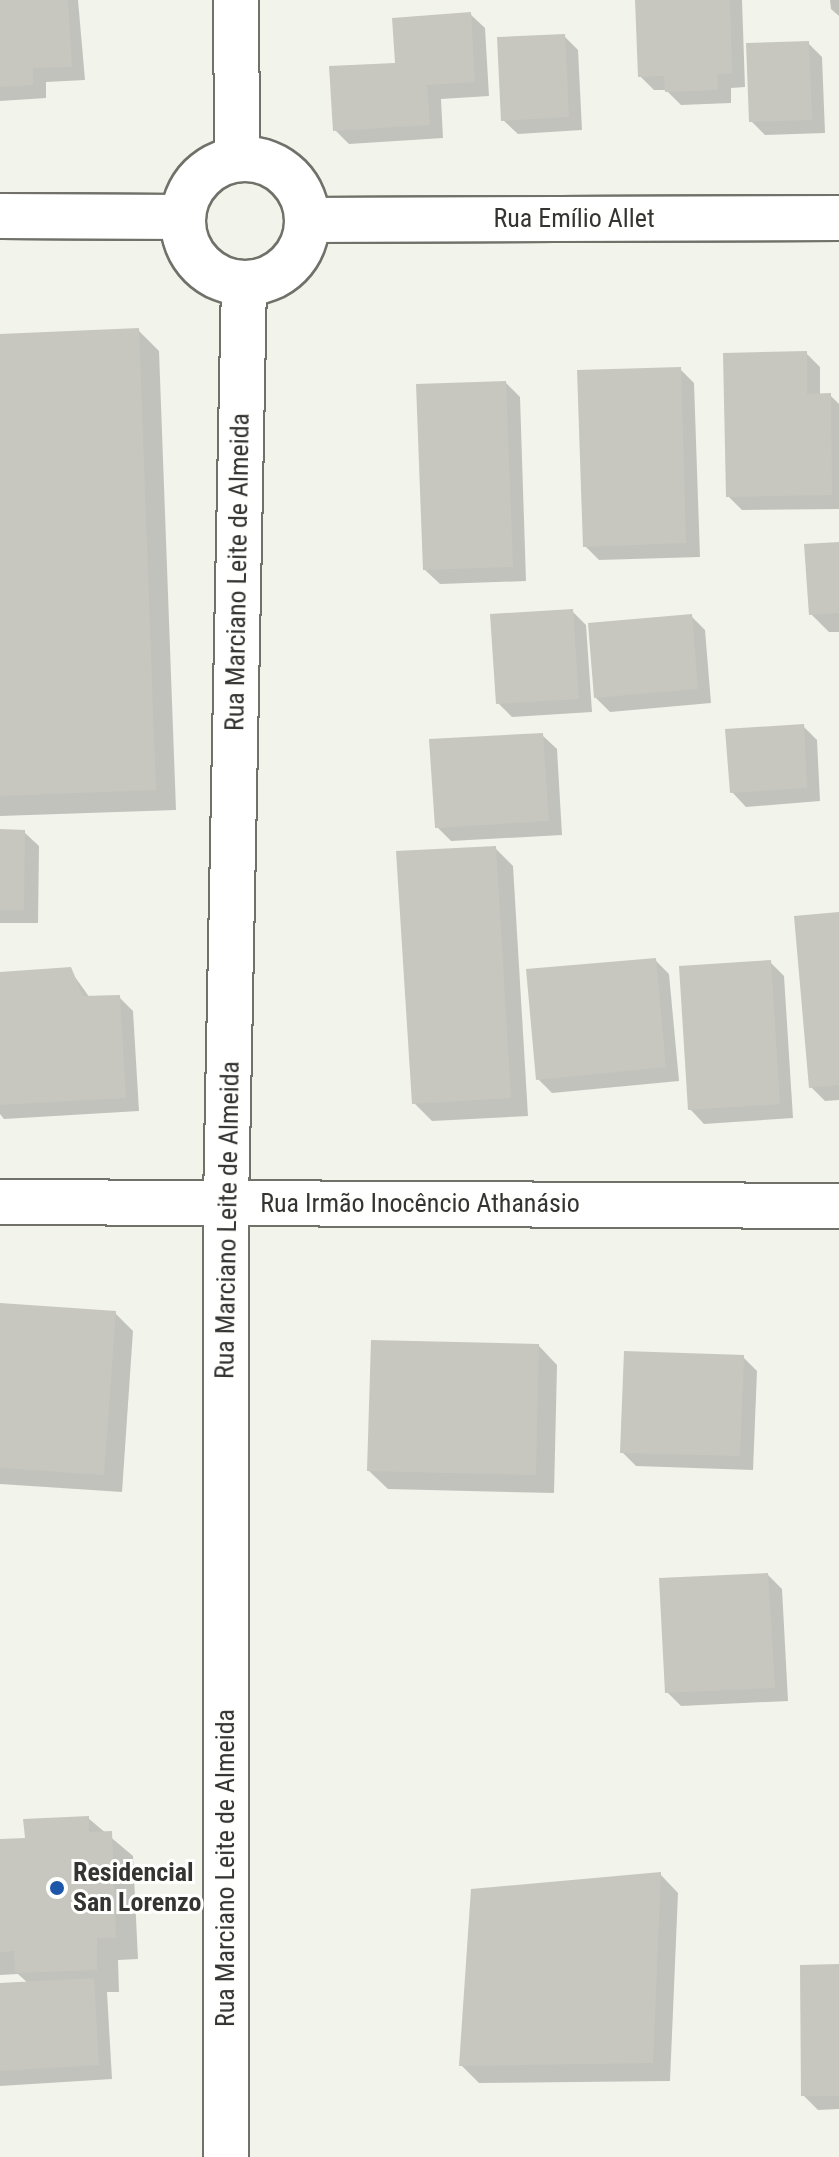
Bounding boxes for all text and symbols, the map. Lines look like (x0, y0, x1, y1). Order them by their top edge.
street label: Rua Emílio Allet (493, 203, 655, 235)
street label: Rua Marciano Leite de Almeida (220, 413, 256, 731)
street label: Rua Marciano Leite de Almeida (210, 1061, 246, 1379)
street label: Rua Irmão Inocêncio Athanásio (260, 1188, 580, 1220)
street label: Rua Marciano Leite de Almeida (210, 1709, 242, 2027)
place label: Residencial San Lorenzo (73, 1857, 202, 1918)
marker: Residencial San Lorenzo (48, 1879, 66, 1897)

